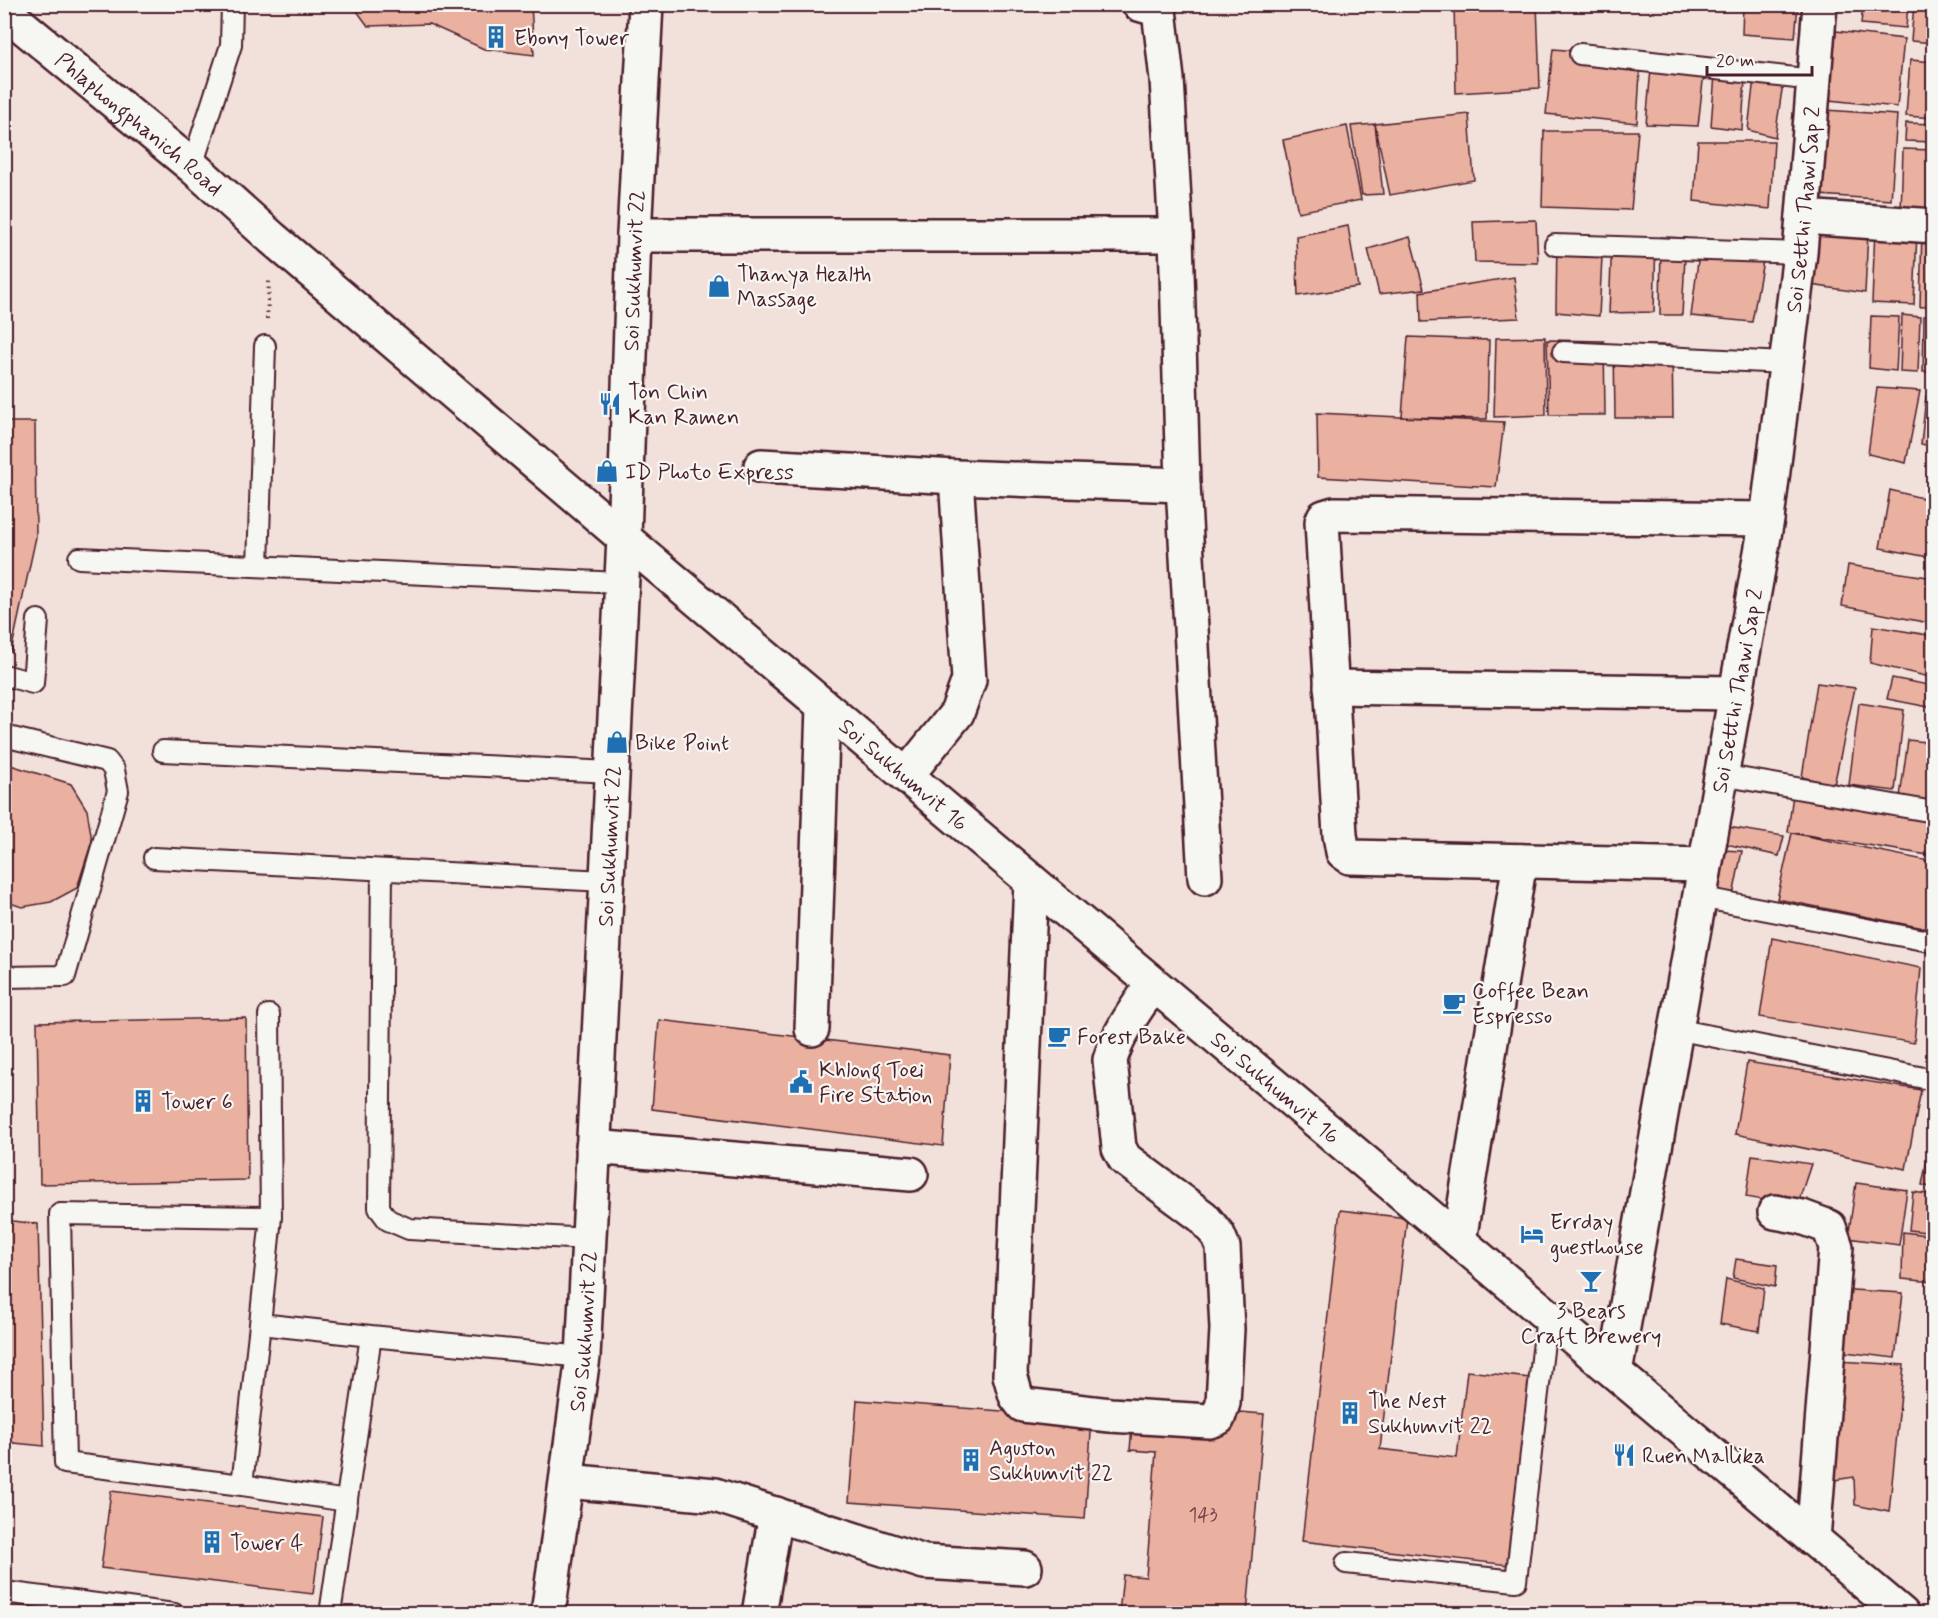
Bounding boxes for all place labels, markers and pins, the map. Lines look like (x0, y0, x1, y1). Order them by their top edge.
building icon: Ebony Tower (483, 24, 509, 50)
place label: Ebony Tower (514, 25, 630, 53)
place label: Thanya Health Massage (737, 261, 872, 315)
shop icon: Thanya Health Massage (706, 273, 732, 299)
place label: Ton Chin Kan Ramen (628, 379, 739, 432)
restaurant icon: Ton Chin Kan Ramen (597, 391, 623, 417)
shop icon: ID Photo Express (594, 458, 620, 484)
place label: ID Photo Express (625, 459, 794, 487)
shop icon: Bike Point (604, 729, 630, 755)
place label: Bike Point (635, 730, 729, 758)
place label: Coffee Bean Espresso (1472, 978, 1589, 1031)
cafe icon: Coffee Bean Espresso (1441, 990, 1467, 1016)
cafe icon: Forest Bake (1046, 1023, 1072, 1049)
place label: Forest Bake (1077, 1024, 1186, 1052)
place label: Khlong Toei Fire Station (819, 1057, 932, 1110)
public building icon: Khlong Toei Fire Station (788, 1069, 814, 1095)
building icon: Tower 6 (130, 1088, 156, 1114)
place label: Tower 6 (161, 1089, 233, 1117)
place label: Errday guesthouse (1550, 1209, 1644, 1263)
hotel icon: Errday guesthouse (1519, 1221, 1545, 1247)
bar icon: 3 Bears Craft Brewery (1578, 1268, 1604, 1294)
place label: 3 Bears Craft Brewery (1521, 1298, 1661, 1351)
place label: The Nest Sukhumvit 22 (1368, 1388, 1492, 1441)
building icon: The Nest Sukhumvit 22 (1337, 1400, 1363, 1426)
place label: Aguston Sukhumvit 22 (989, 1435, 1113, 1488)
restaurant icon: Ruen Mallika (1611, 1442, 1637, 1468)
place label: Ruen Mallika (1642, 1443, 1765, 1471)
building icon: Aguston Sukhumvit 22 (958, 1447, 984, 1473)
building icon: Tower 4 (199, 1529, 225, 1555)
place label: Tower 4 (230, 1530, 303, 1558)

